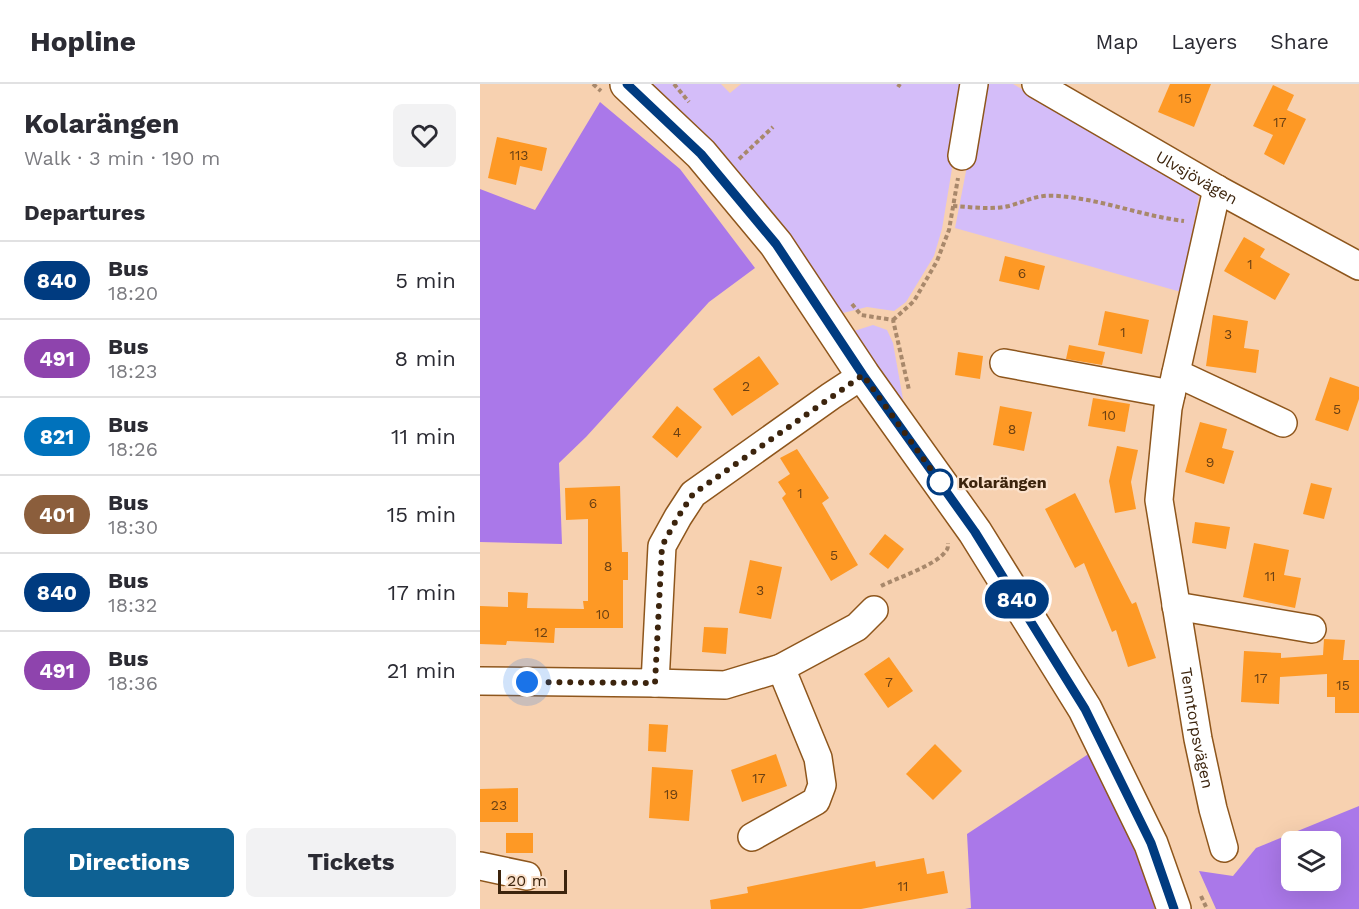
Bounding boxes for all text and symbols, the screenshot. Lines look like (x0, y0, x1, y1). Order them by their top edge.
text: Hopline (30, 25, 136, 58)
text: Map (1095, 29, 1138, 54)
text: Layers (1171, 29, 1237, 54)
text: Share (1270, 29, 1329, 54)
house number: 15 (1178, 90, 1192, 106)
button: heart (393, 104, 456, 167)
text: Kolarängen (24, 107, 179, 140)
house number: 17 (1273, 114, 1287, 130)
text: Walk · 3 min · 190 m (24, 146, 220, 170)
house number: 113 (509, 147, 529, 163)
street label: Ulvsjövägen (1152, 147, 1241, 208)
text: Departures (24, 200, 145, 225)
text: Bus (108, 256, 148, 281)
house number: 1 (1247, 256, 1253, 272)
house number: 6 (1018, 265, 1026, 281)
text: 840 (37, 268, 77, 293)
text: 5 min (395, 268, 456, 293)
text: 18:20 (108, 281, 158, 305)
house number: 1 (1120, 324, 1126, 340)
house number: 3 (1224, 326, 1232, 342)
text: Bus (108, 334, 148, 359)
text: 491 (39, 346, 75, 371)
text: 8 min (395, 346, 456, 371)
text: 18:23 (108, 359, 157, 383)
house number: 2 (742, 378, 750, 394)
house number: 5 (1333, 401, 1341, 417)
house number: 10 (1102, 407, 1116, 423)
text: Bus (108, 412, 148, 437)
house number: 8 (1008, 421, 1016, 437)
text: 821 (40, 424, 74, 449)
text: 11 min (391, 424, 456, 449)
house number: 4 (673, 424, 681, 440)
text: 18:26 (108, 437, 158, 461)
house number: 9 (1206, 454, 1214, 470)
marker: Kolarängen (927, 469, 953, 495)
place label: Kolarängen (958, 473, 1047, 492)
house number: 1 (797, 485, 803, 501)
text: Bus (108, 490, 148, 515)
house number: 6 (589, 495, 597, 511)
text: 401 (39, 502, 75, 527)
text: 15 min (387, 502, 456, 527)
text: 18:30 (108, 515, 158, 539)
house number: 5 (830, 547, 838, 563)
house number: 8 (604, 558, 612, 574)
text: Bus (108, 568, 148, 593)
house number: 11 (1265, 568, 1275, 584)
text: 840 (37, 580, 77, 605)
text: 17 min (388, 580, 456, 605)
line badge: 840 (982, 580, 1052, 618)
house number: 3 (756, 582, 764, 598)
text: 840 (997, 587, 1037, 612)
text: 18:32 (108, 593, 157, 617)
house number: 10 (596, 606, 610, 622)
house number: 12 (534, 624, 548, 640)
text: Bus (108, 646, 148, 671)
text: 491 (39, 658, 75, 683)
text: 21 min (387, 658, 456, 683)
street label: Tenntorpsvägen (1176, 666, 1217, 790)
your location (512, 667, 542, 697)
house number: 17 (1254, 670, 1268, 686)
text: 18:36 (108, 671, 158, 695)
house number: 7 (885, 674, 893, 690)
house number: 15 (1336, 677, 1350, 693)
house number: 17 (752, 770, 766, 786)
house number: 19 (664, 786, 678, 802)
house number: 23 (491, 797, 507, 813)
button: Directions (24, 828, 234, 897)
button: Tickets (246, 828, 456, 897)
map controls (1281, 831, 1341, 891)
button: layers (1281, 831, 1341, 891)
scale bar (498, 867, 567, 894)
text: 20 m (507, 871, 547, 890)
house number: 11 (898, 878, 908, 894)

